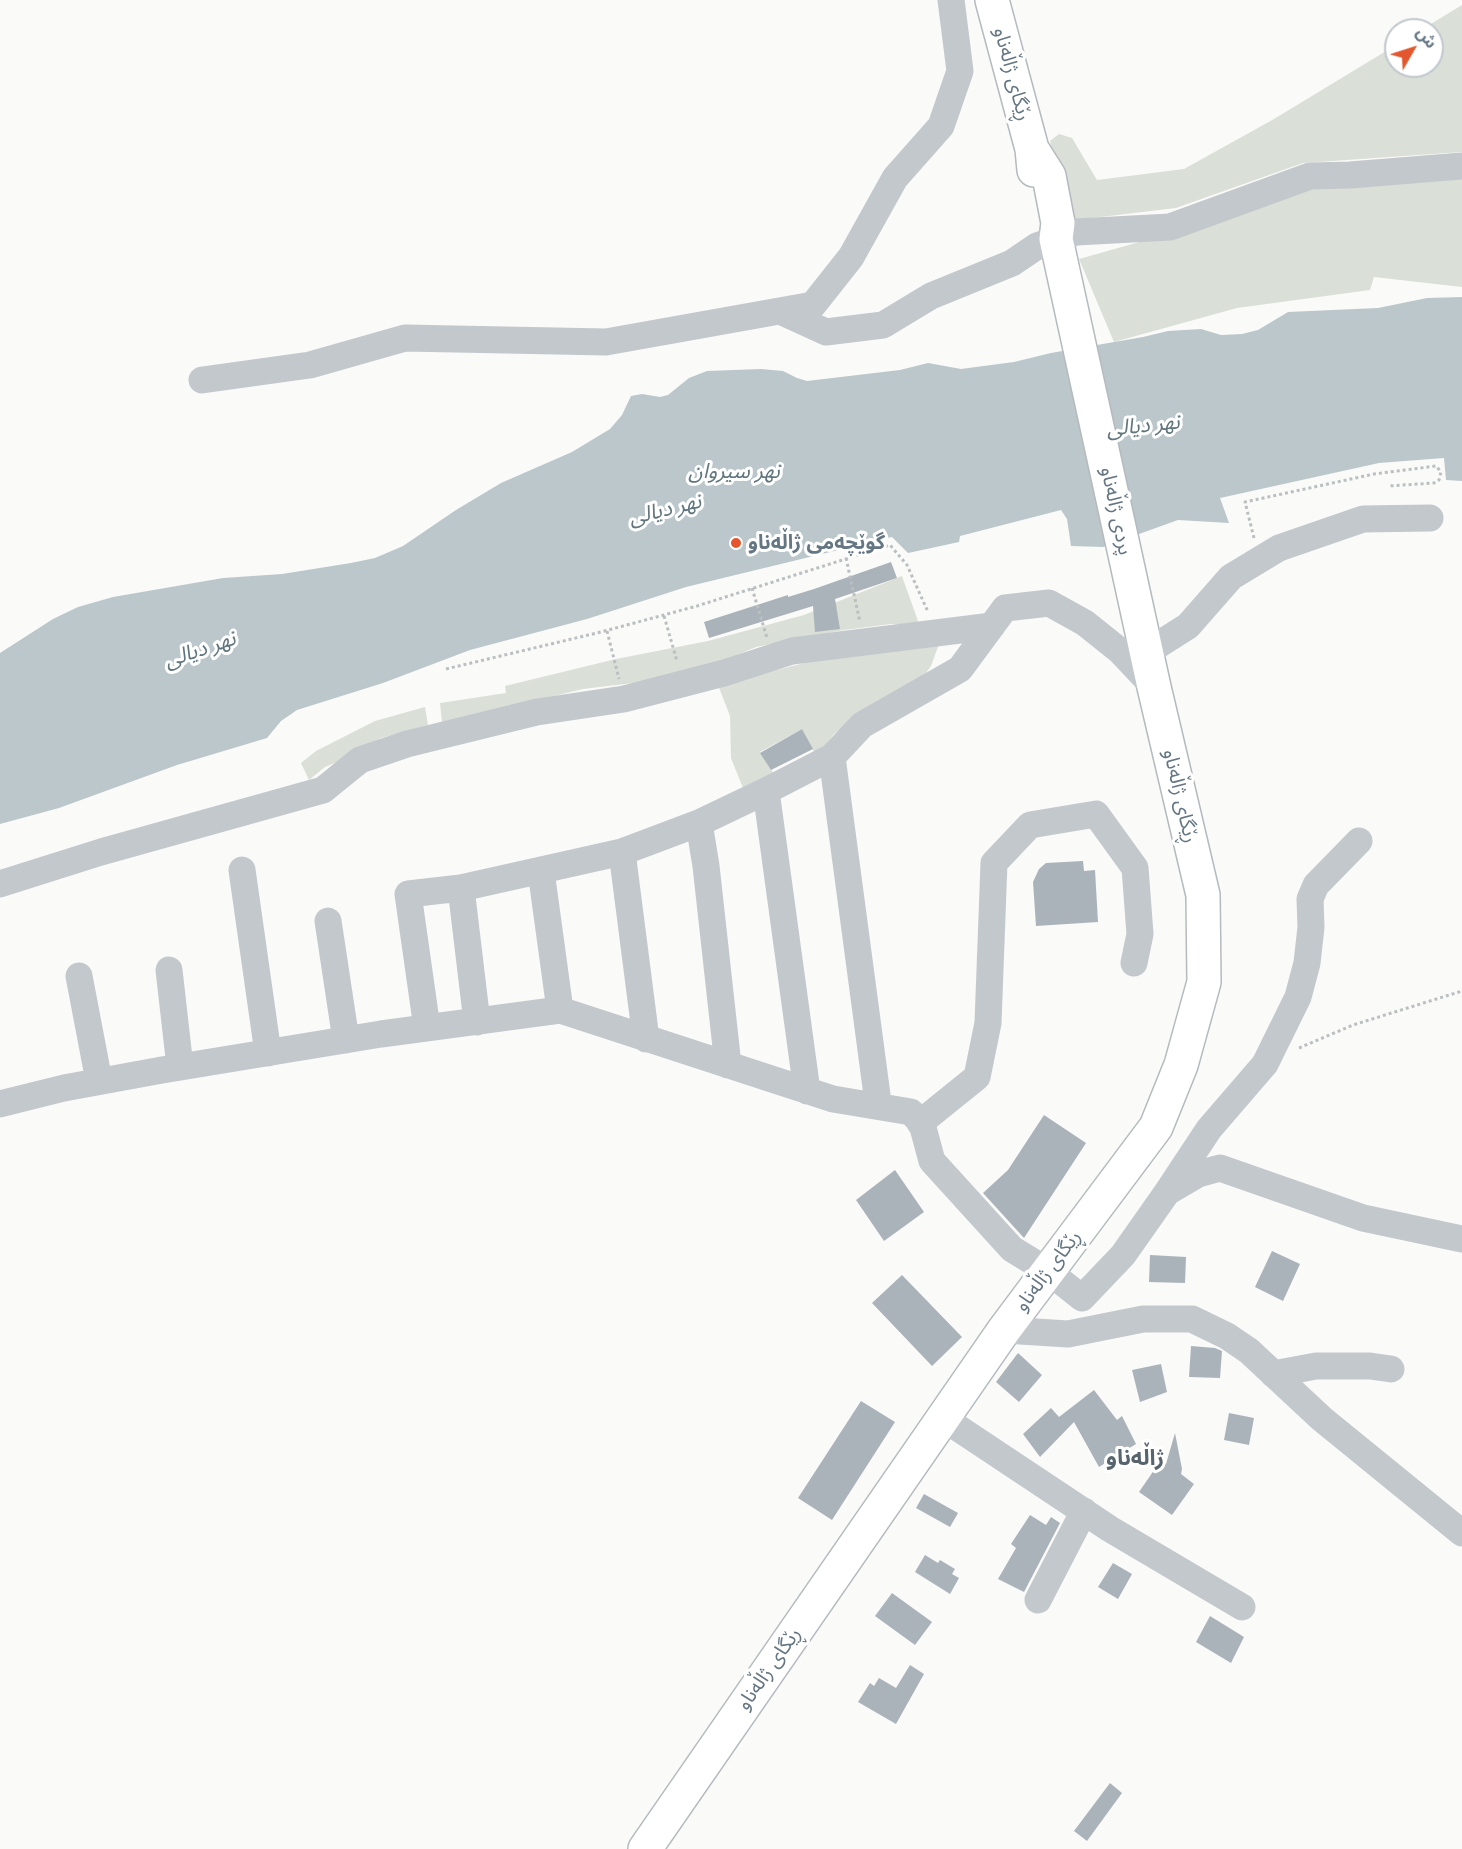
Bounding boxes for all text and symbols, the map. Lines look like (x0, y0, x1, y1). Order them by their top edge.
north arrow (1384, 18, 1444, 78)
text: ش (1413, 23, 1441, 52)
street label: ڕێگای ژاڵەناو (988, 25, 1036, 123)
water label: نهر ديالى (1105, 410, 1181, 442)
water label: نهر سیروان (688, 459, 780, 485)
street label: پردی ژاڵەناو (1095, 465, 1137, 557)
water label: نهر ديالى (626, 489, 704, 531)
place label: گوێچەمی ژاڵەناو (748, 531, 885, 555)
marker: گوێچەمی ژاڵەناو (729, 536, 743, 550)
water label: نهر ديالى (161, 626, 239, 674)
street label: ڕێگای ژاڵەناو (1158, 747, 1202, 845)
street label: ڕێگای ژاڵەناو (1010, 1226, 1086, 1316)
district label: ژاڵەناو (1106, 1446, 1164, 1472)
street label: ڕێگای ژاڵەناو (732, 1623, 806, 1715)

